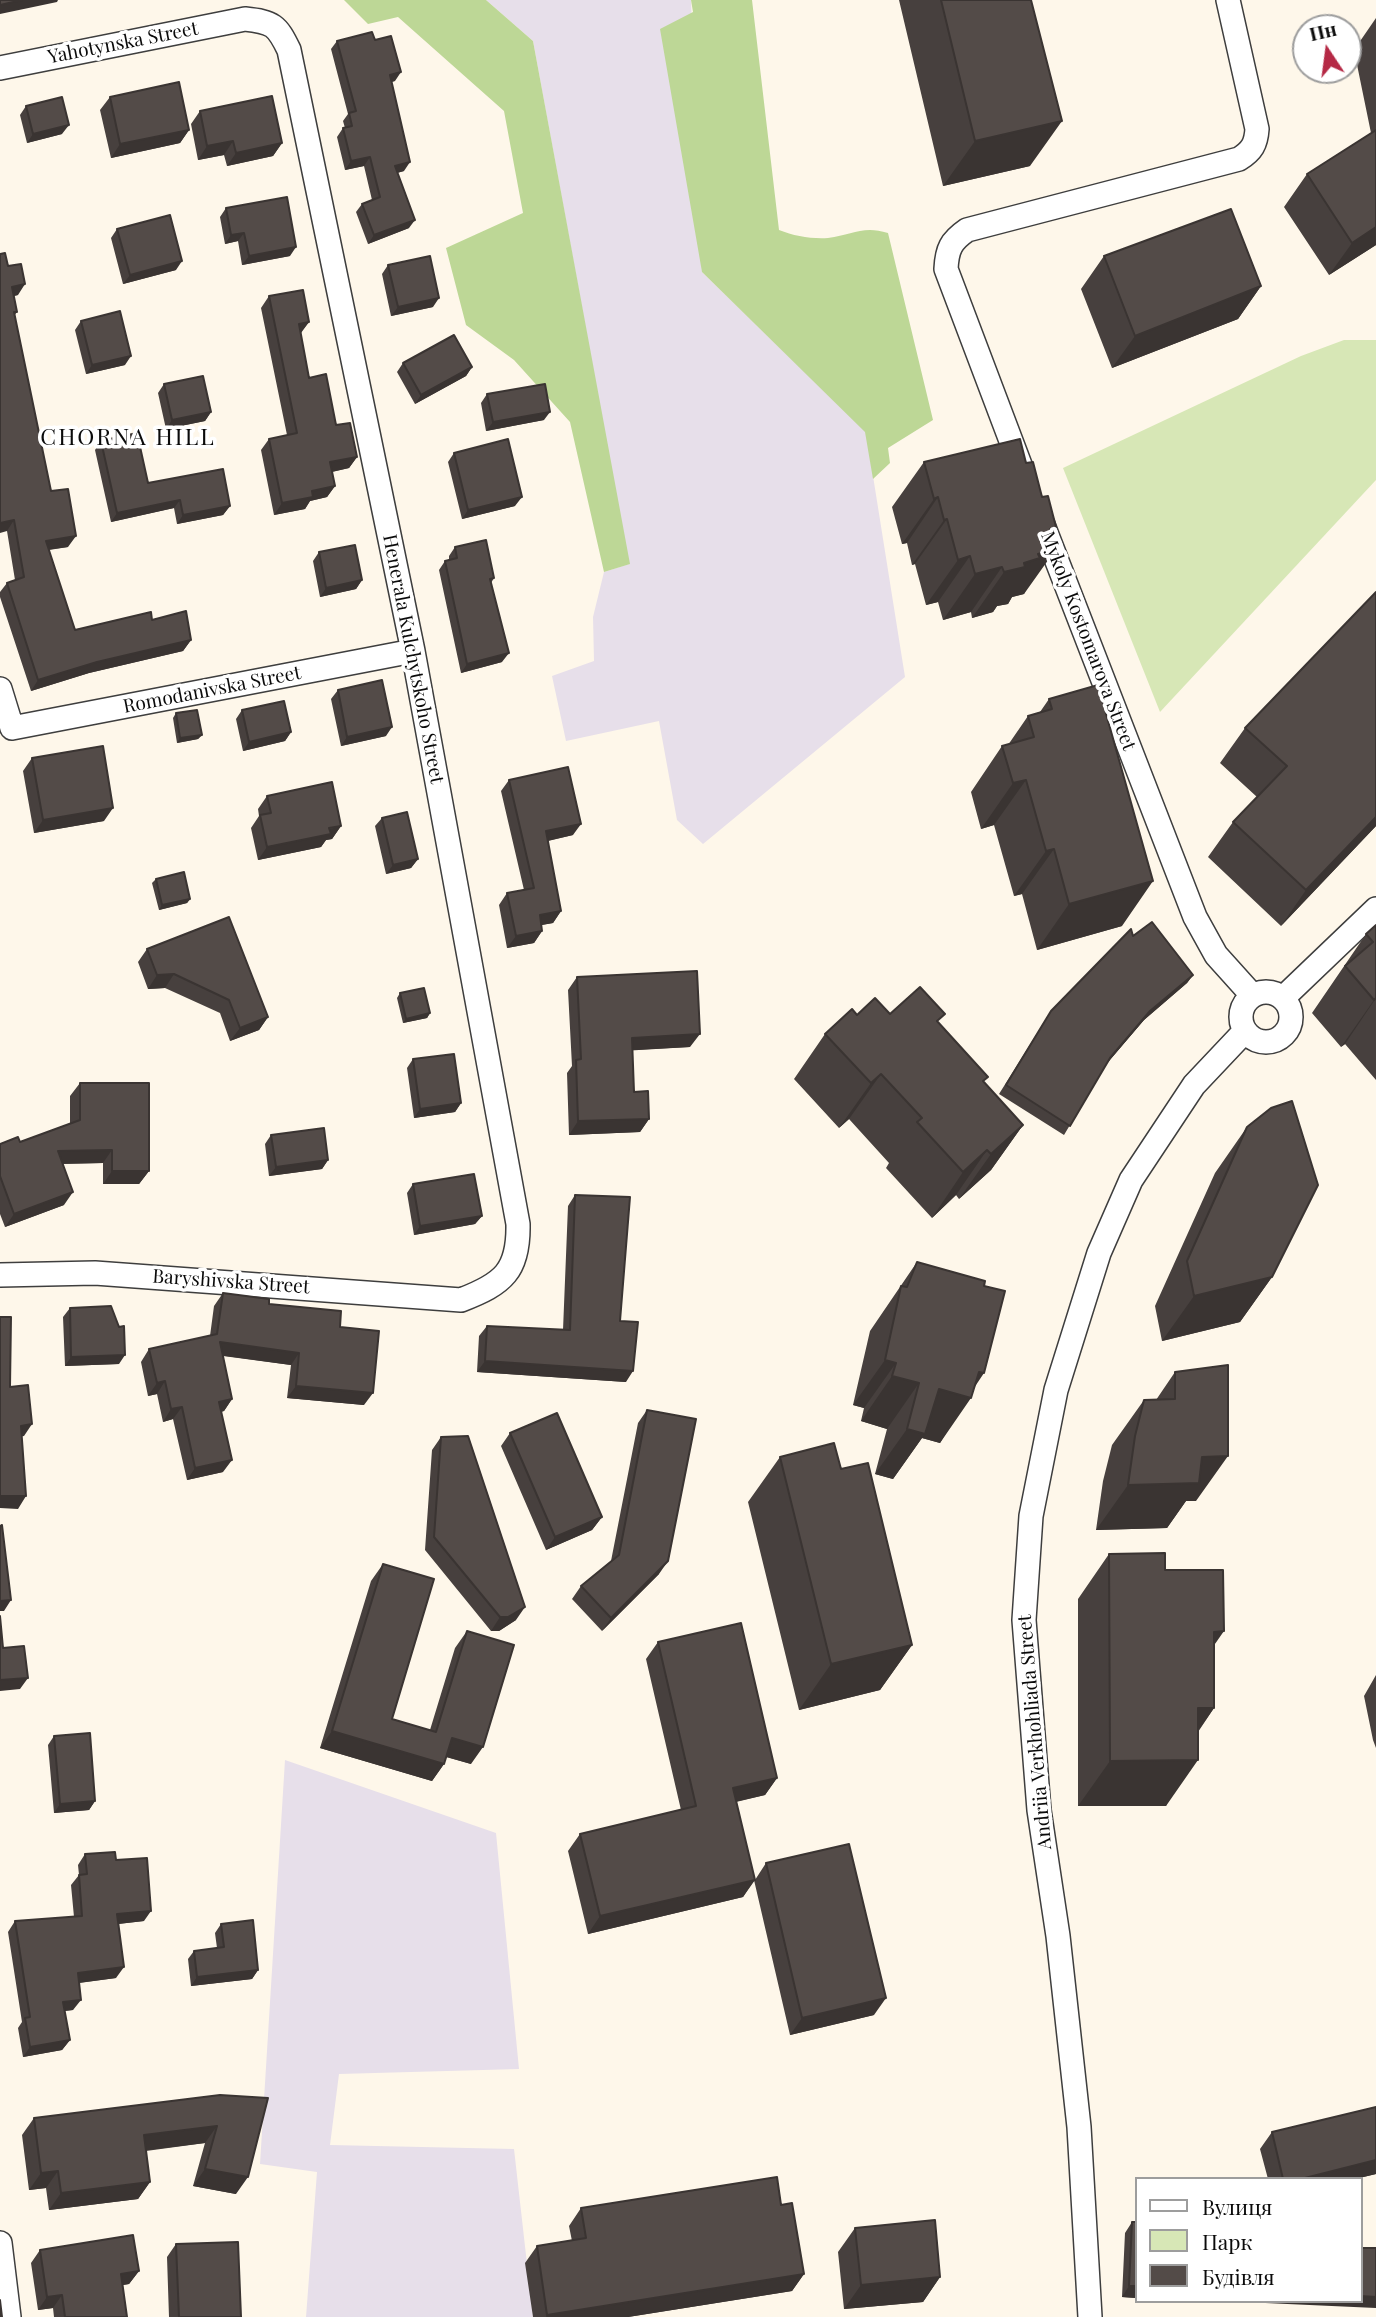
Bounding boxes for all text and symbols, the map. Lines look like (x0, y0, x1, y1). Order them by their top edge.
north arrow (1292, 14, 1362, 84)
text: Пн (1306, 15, 1339, 46)
street label: Yahotynska Street (46, 17, 200, 69)
district label: CHORNA HILL (42, 424, 214, 452)
street label: Mykoly Kostomarova Street (1036, 528, 1140, 754)
street label: Henerala Kulchytskoho Street (378, 532, 448, 786)
street label: Romodanivska Street (121, 662, 303, 718)
street label: Baryshivska Street (152, 1265, 310, 1299)
street label: Andriia Verkhohliada Street (1013, 1614, 1057, 1850)
legend (1134, 2177, 1362, 2303)
text: Вулиця (1202, 2192, 1272, 2220)
text: Парк (1202, 2227, 1252, 2255)
text: Будівля (1202, 2262, 1275, 2290)

